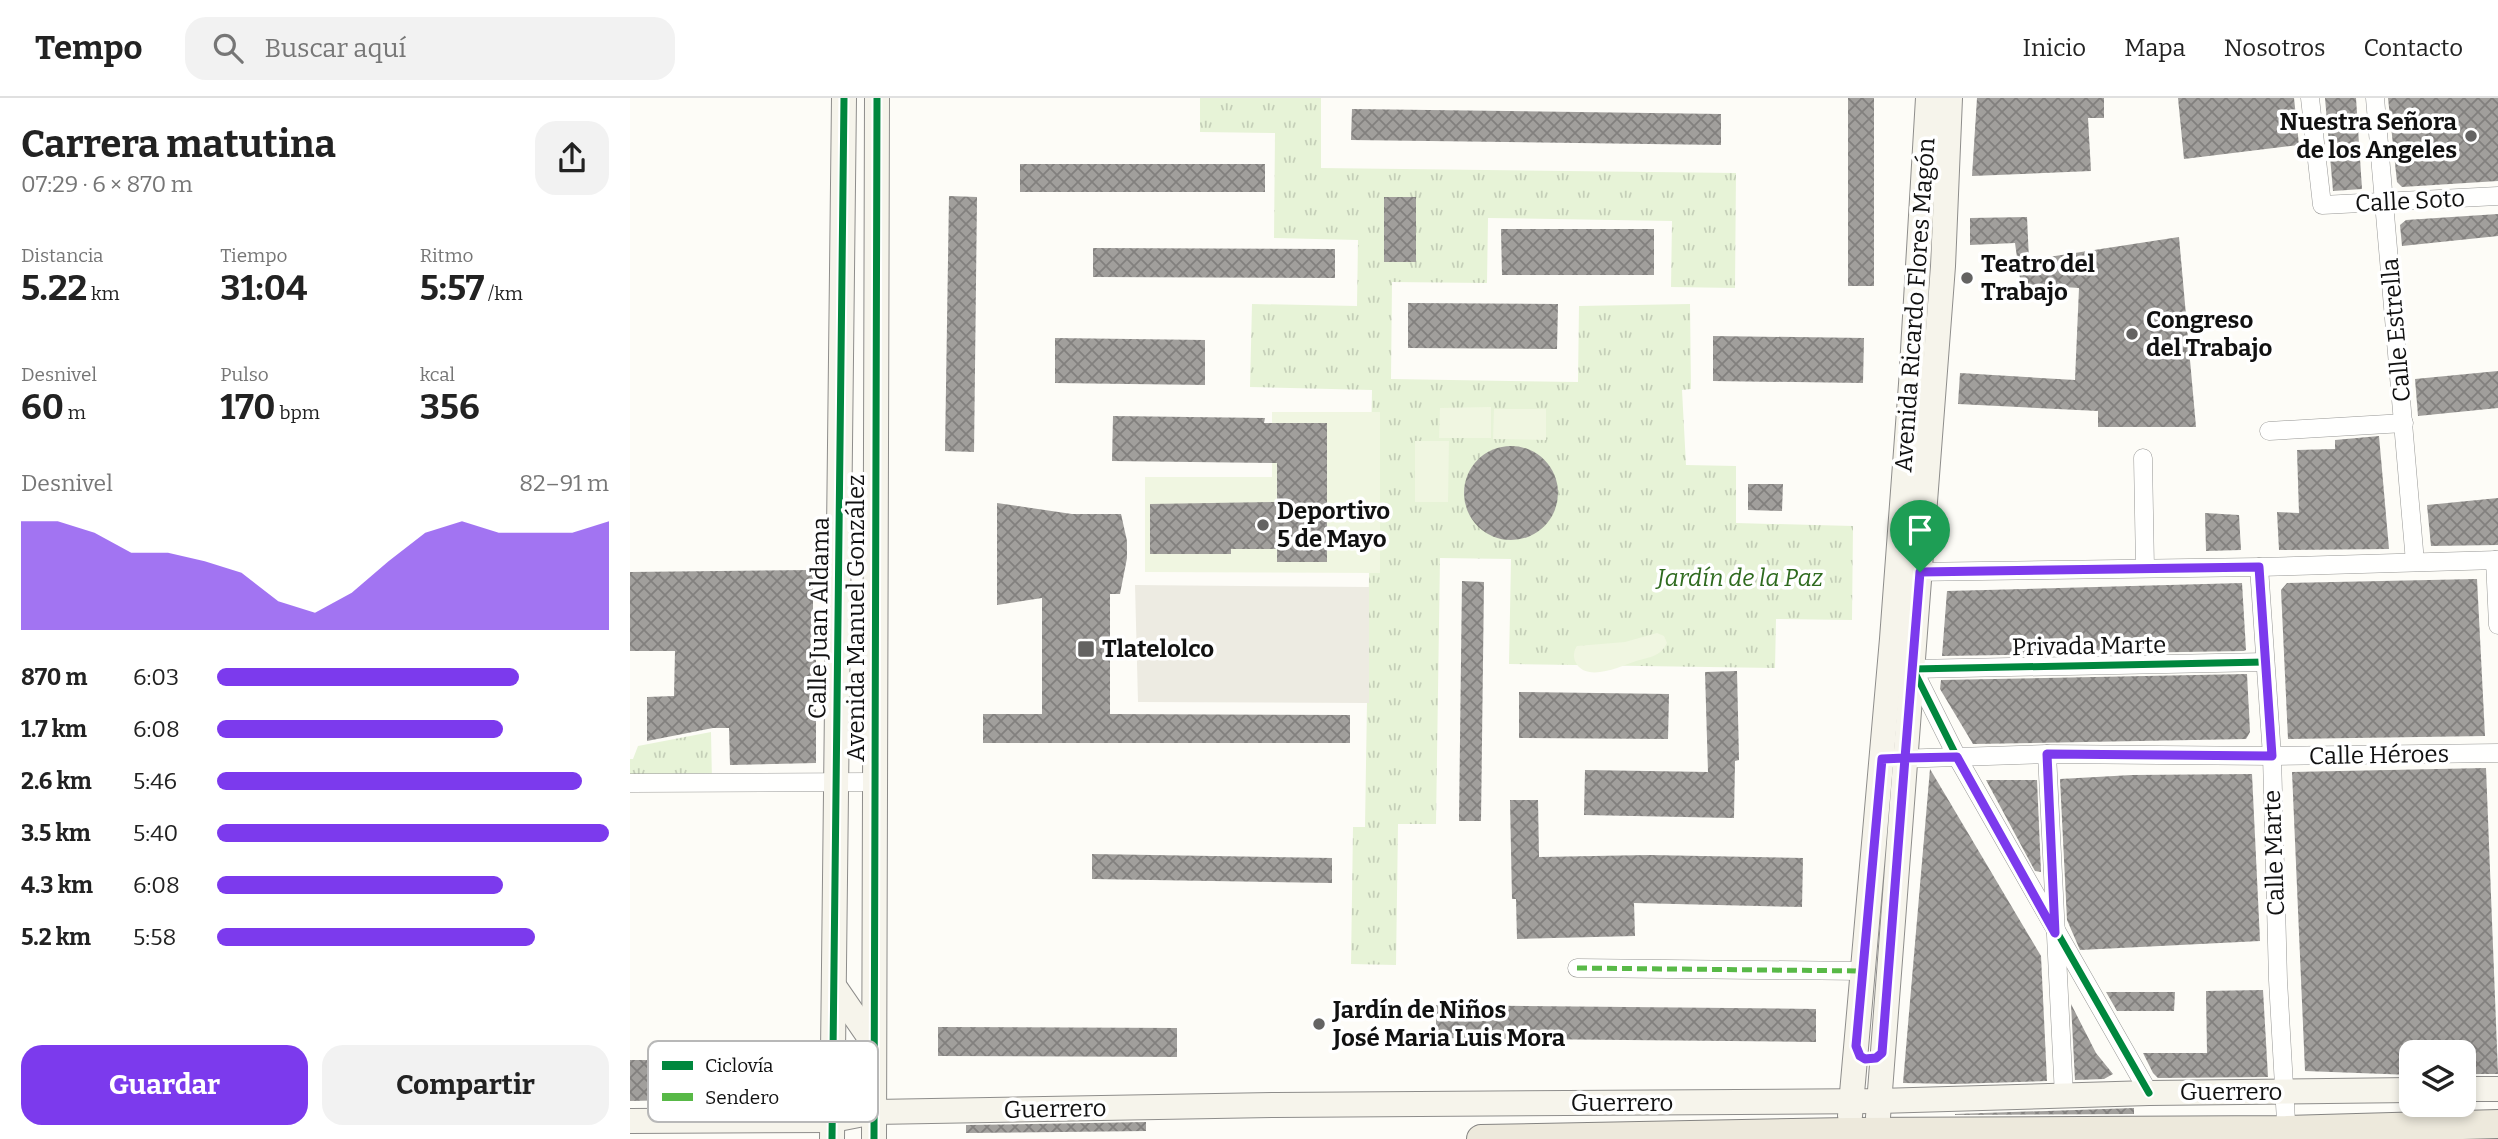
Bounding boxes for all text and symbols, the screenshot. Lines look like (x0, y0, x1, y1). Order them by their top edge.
search box (185, 17, 675, 80)
text: Tempo (35, 28, 143, 68)
icon: search (209, 29, 247, 67)
text: Buscar aquí (265, 33, 406, 64)
text: Inicio (2022, 34, 2086, 62)
text: Mapa (2124, 34, 2186, 62)
text: Nosotros (2224, 34, 2325, 62)
text: Contacto (2363, 34, 2463, 62)
place label: Nuestra Señora de los Angeles (2280, 108, 2458, 164)
text: Carrera matutina (21, 121, 336, 167)
button: share (535, 121, 609, 195)
marker: Nuestra Señora de los Angeles (2463, 128, 2479, 144)
street label: Avenida Ricardo Flores Magón (1889, 137, 1941, 473)
text: 07:29 · 6 × 870 m (21, 170, 193, 198)
street label: Calle Soto (2354, 184, 2466, 218)
text: Distancia (21, 244, 103, 267)
text: Tiempo (220, 244, 287, 267)
text: Ritmo (420, 244, 474, 267)
place label: Teatro del Trabajo (1981, 250, 2096, 306)
street label: Calle Estrella (2376, 257, 2416, 403)
text: 5.22 (21, 267, 87, 309)
text: 31:04 (220, 267, 307, 309)
text: 5:57 (420, 267, 484, 309)
marker: Teatro del Trabajo (1959, 270, 1975, 286)
text: km (87, 282, 120, 305)
text: /km (484, 282, 523, 305)
place label: Congreso del Trabajo (2146, 306, 2272, 362)
marker: Congreso del Trabajo (2124, 326, 2140, 342)
text: Desnivel (21, 363, 97, 386)
text: Pulso (220, 363, 269, 386)
text: kcal (420, 363, 455, 386)
text: 60 (21, 386, 64, 428)
text: 170 (220, 386, 276, 428)
text: 356 (420, 386, 480, 428)
text: m (64, 401, 86, 424)
text: bpm (276, 401, 320, 424)
text: Desnivel (21, 469, 113, 497)
text: 82–91 m (519, 469, 609, 497)
street label: Avenida Manuel González (842, 474, 870, 762)
place label: Deportivo 5 de Mayo (1277, 497, 1390, 553)
pin (1890, 500, 1950, 572)
icon: arrive (1901, 511, 1939, 549)
street label: Calle Juan Aldama (803, 517, 835, 719)
marker: Deportivo 5 de Mayo (1255, 517, 1271, 533)
park label: Jardín de la Paz (1655, 564, 1823, 592)
street label: Privada Marte (2012, 631, 2166, 661)
place label: Tlatelolco (1102, 635, 1214, 663)
marker: Tlatelolco (1076, 639, 1096, 659)
text: 870 m (21, 663, 88, 691)
text: 6:03 (133, 663, 179, 691)
text: 1.7 km (21, 715, 87, 743)
text: 6:08 (133, 715, 180, 743)
street label: Calle Héroes (2309, 740, 2449, 770)
text: 2.6 km (21, 767, 92, 795)
text: 5:46 (133, 767, 177, 795)
street label: Calle Marte (2258, 790, 2290, 916)
text: 3.5 km (21, 819, 91, 847)
text: 5:40 (133, 819, 178, 847)
text: 4.3 km (21, 871, 93, 899)
text: 6:08 (133, 871, 180, 899)
text: 5.2 km (21, 923, 91, 951)
text: 5:58 (133, 923, 176, 951)
place label: Jardín de Niños José Maria Luis Mora (1331, 996, 1566, 1052)
marker: Jardín de Niños José Maria Luis Mora (1311, 1016, 1327, 1032)
map controls (2399, 1040, 2476, 1117)
button: layers (2399, 1040, 2476, 1117)
legend (648, 1041, 878, 1122)
button: Guardar (21, 1045, 308, 1125)
button: Compartir (322, 1045, 609, 1125)
text: Ciclovía (705, 1054, 774, 1077)
street label: Guerrero (2180, 1078, 2282, 1106)
text: Sendero (705, 1086, 779, 1109)
street label: Guerrero (1571, 1089, 1673, 1117)
street label: Guerrero (1003, 1094, 1107, 1124)

